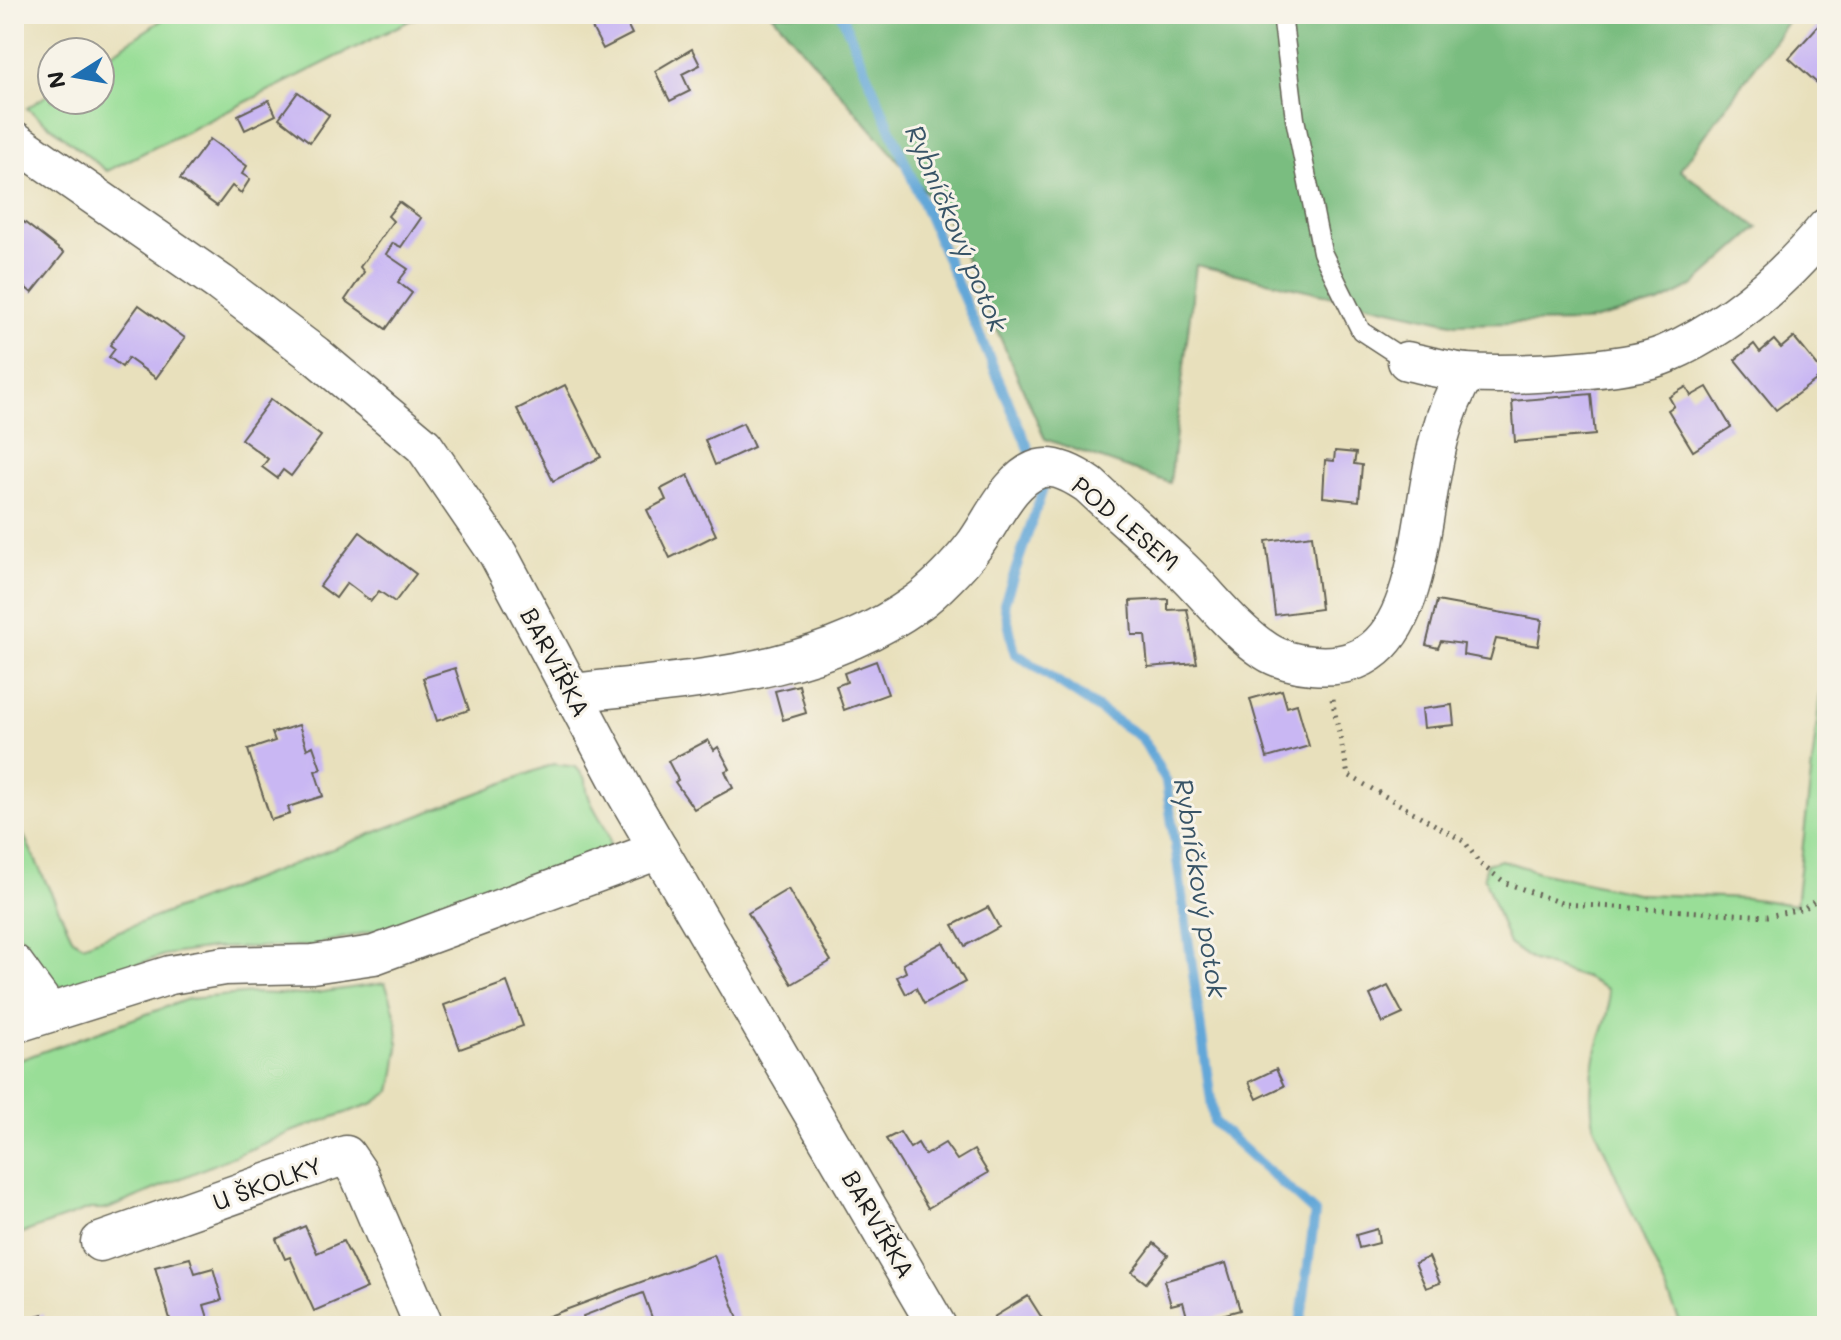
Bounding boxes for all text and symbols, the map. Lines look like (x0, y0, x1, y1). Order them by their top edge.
north arrow (36, 36, 116, 116)
text: N (40, 69, 72, 91)
water label: Rybníčkový potok (898, 119, 1016, 338)
street label: POD LESEM (1066, 469, 1186, 577)
street label: BARVÍŘKA (514, 602, 598, 722)
water label: Rybníčkový potok (1167, 776, 1235, 1001)
street label: U ŠKOLKY (208, 1149, 326, 1217)
street label: BARVÍŘKA (836, 1165, 922, 1283)

